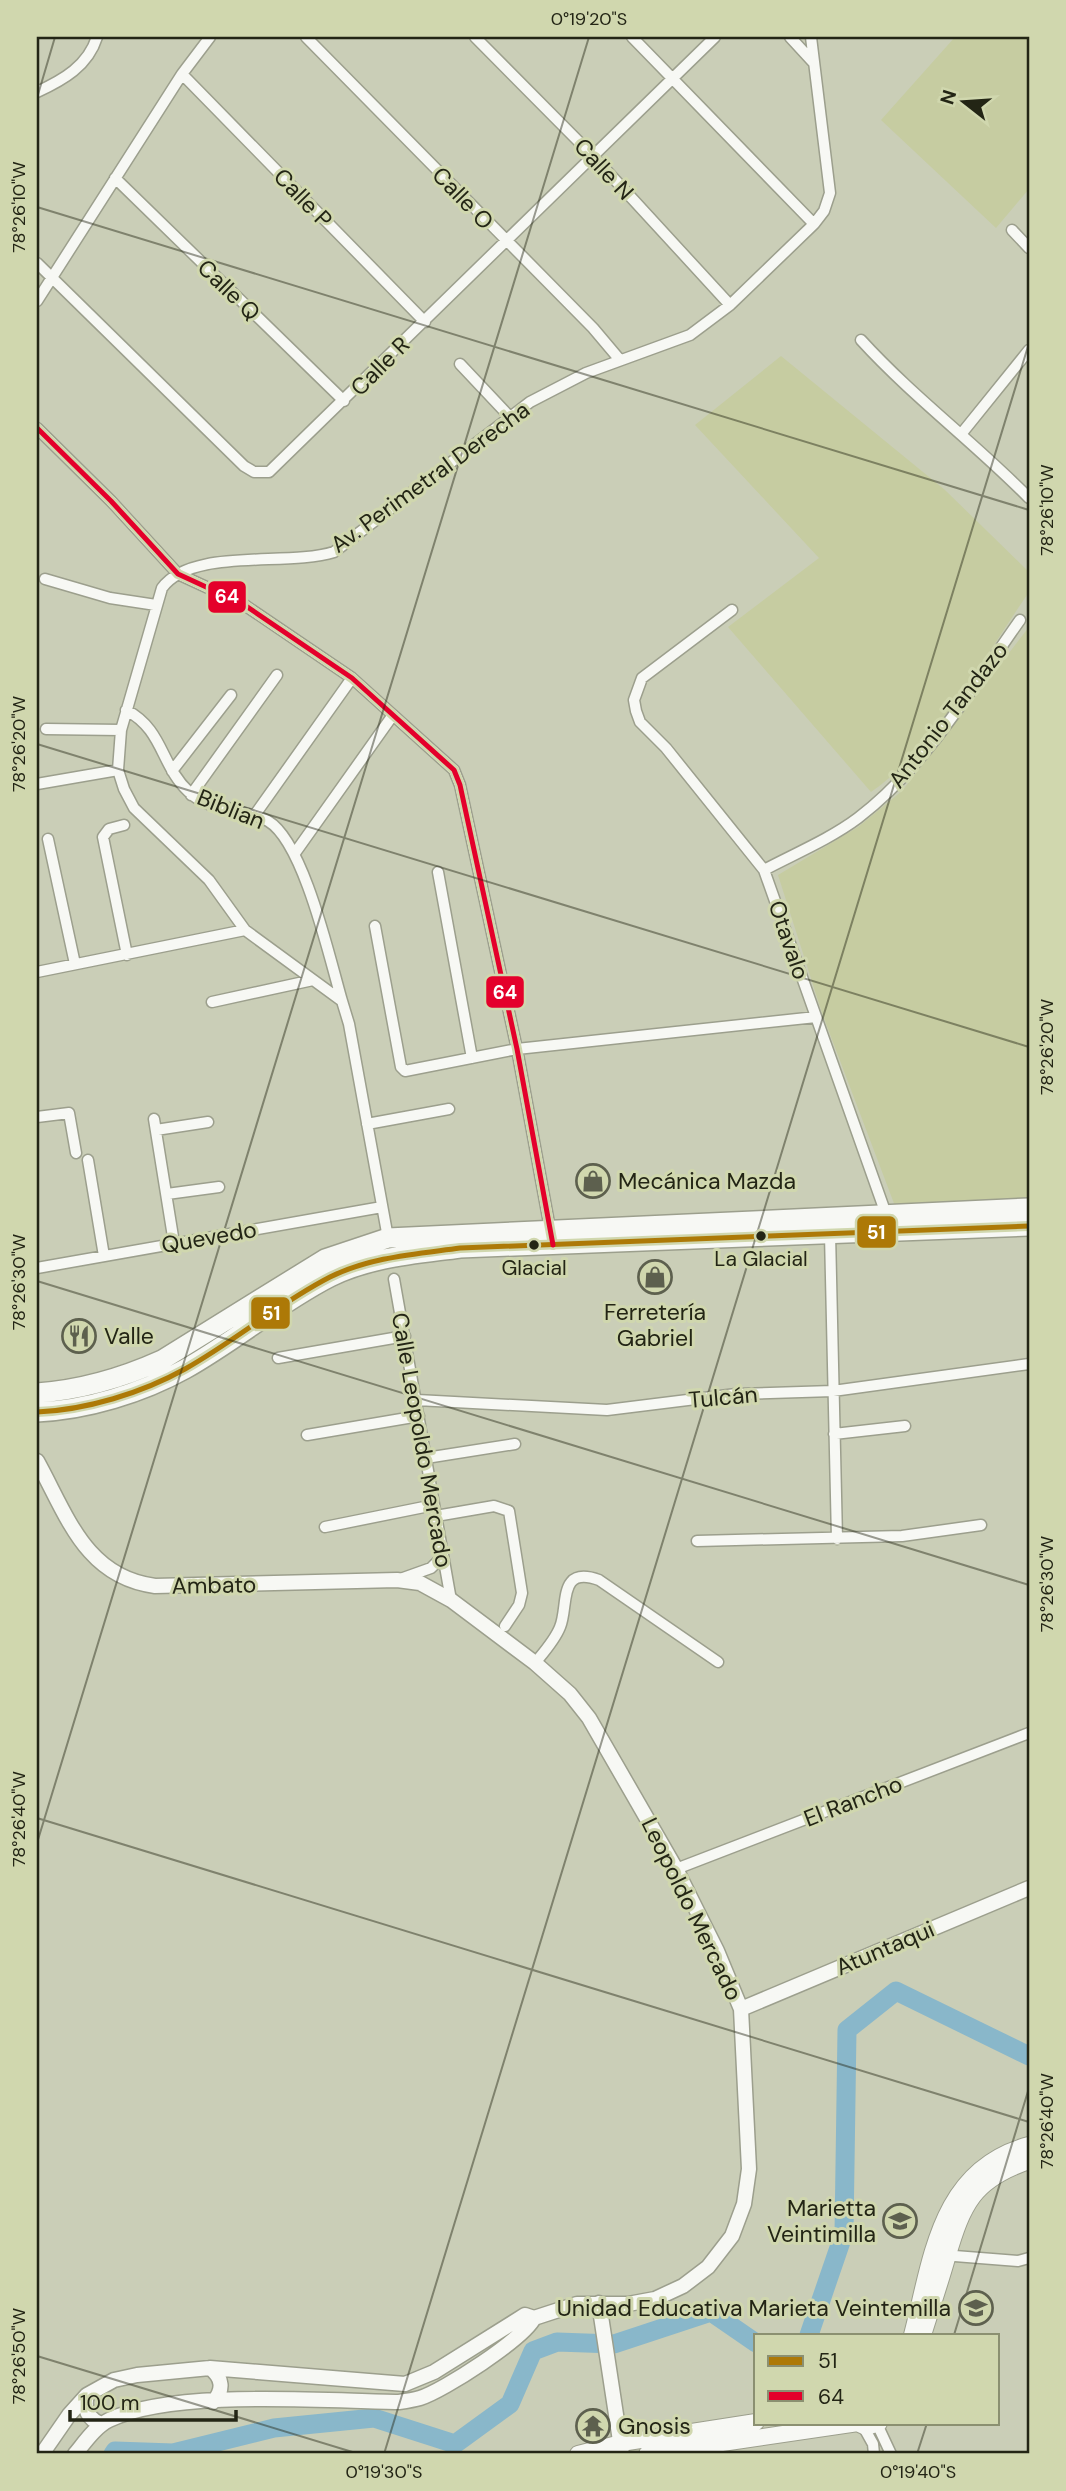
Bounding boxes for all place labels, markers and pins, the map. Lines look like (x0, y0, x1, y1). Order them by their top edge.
shop icon: Mecánica Mazda (574, 1162, 612, 1200)
place label: Mecánica Mazda (618, 1166, 796, 1196)
marker: La Glacial (754, 1229, 768, 1243)
marker: Glacial (527, 1238, 541, 1252)
place label: La Glacial (714, 1245, 808, 1273)
place label: Glacial (501, 1254, 567, 1282)
shop icon: Ferretería Gabriel (636, 1258, 674, 1296)
place label: Ferretería Gabriel (604, 1297, 706, 1353)
restaurant icon: Valle (60, 1317, 98, 1355)
place label: Valle (104, 1321, 154, 1351)
place label: Marietta Veintimilla (767, 2193, 876, 2249)
school or university icon: Marietta Veintimilla (881, 2202, 919, 2240)
school or university icon: Unidad Educativa Marieta Veintemilla (957, 2289, 995, 2327)
place label: Unidad Educativa Marieta Veintemilla (557, 2293, 951, 2323)
temple icon: Gnosis (574, 2407, 612, 2445)
place label: Gnosis (618, 2411, 691, 2441)

